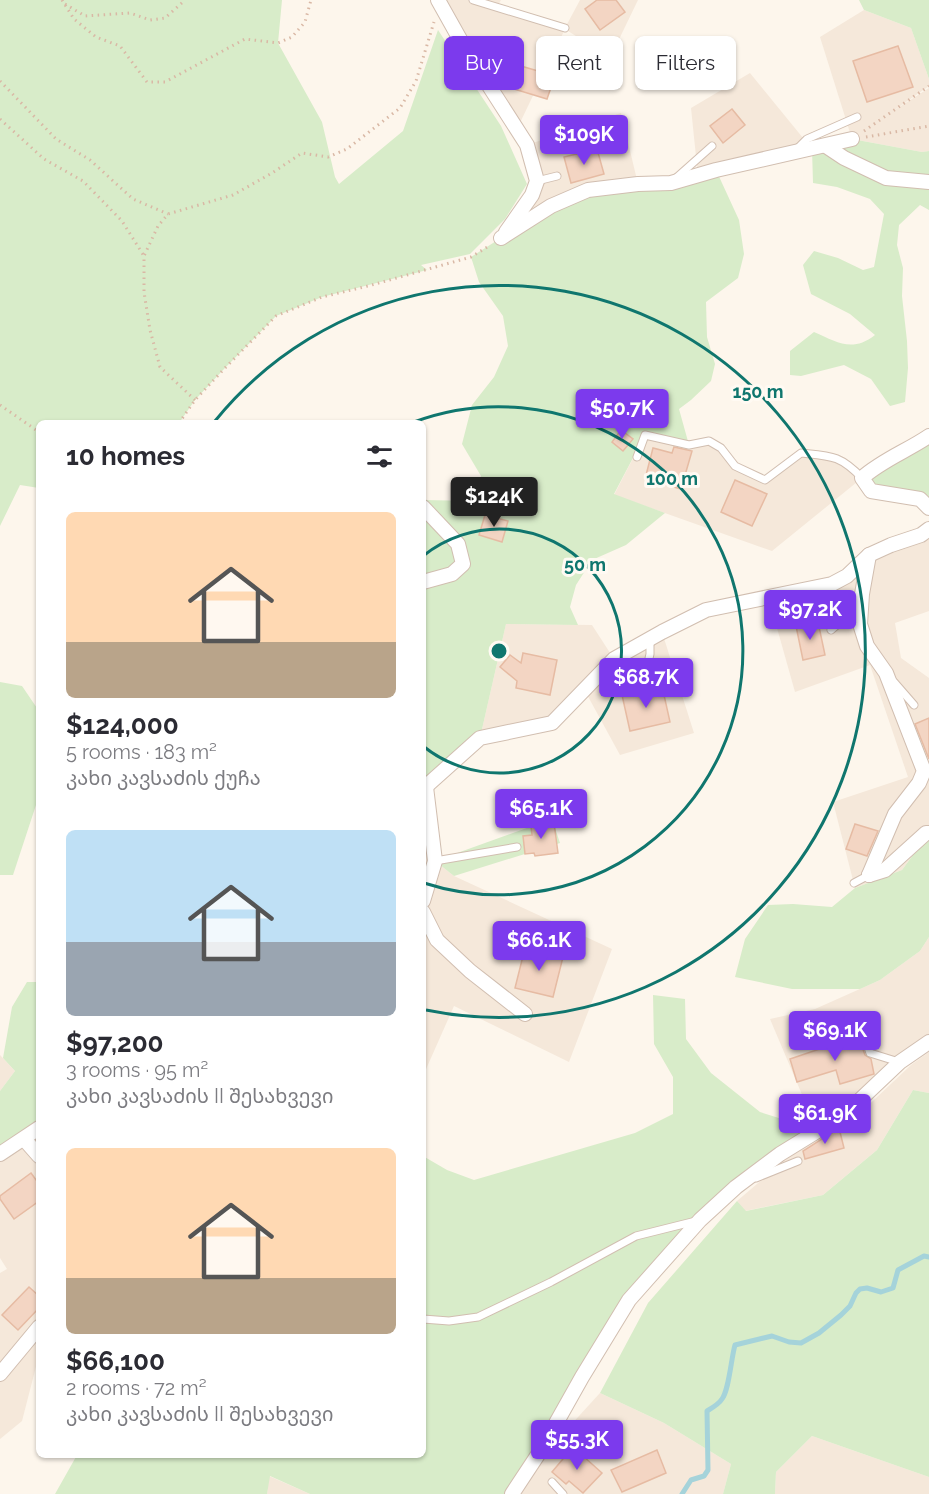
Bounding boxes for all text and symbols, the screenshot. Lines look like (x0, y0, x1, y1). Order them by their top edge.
chip: Buy (444, 36, 524, 90)
chip: Rent (536, 36, 623, 90)
chip: Filters (635, 36, 736, 90)
pin: $109K (542, 115, 626, 166)
text: $109K (554, 122, 614, 146)
text: 150 m (733, 381, 784, 402)
pin: $50.7K (573, 389, 671, 440)
text: $50.7K (590, 396, 654, 420)
icon: filters (363, 440, 396, 473)
text: 10 homes (66, 441, 185, 471)
text: 100 m (646, 468, 698, 489)
pin: $124K (452, 477, 536, 528)
text: $124K (465, 484, 523, 508)
icon: home (177, 551, 285, 659)
text: 50 m (564, 554, 606, 575)
pin: $97.2K (761, 590, 859, 641)
text: $97.2K (778, 597, 842, 621)
centre of rings (489, 641, 509, 661)
pin: $68.7K (597, 658, 695, 709)
text: $68.7K (613, 665, 679, 689)
text: $124,000 (66, 710, 179, 740)
text: 5 rooms · 183 m² (66, 740, 217, 764)
text: კახი კავსაძის ქუჩა (66, 766, 261, 790)
pin: $65.1K (492, 789, 590, 840)
text: $65.1K (509, 796, 573, 820)
icon: home (177, 869, 285, 977)
pin: $66.1K (490, 921, 588, 972)
text: $66.1K (507, 928, 571, 952)
pin: $69.1K (786, 1011, 884, 1062)
text: $69.1K (803, 1018, 867, 1042)
text: $97,200 (66, 1028, 164, 1058)
text: 3 rooms · 95 m² (66, 1058, 208, 1082)
text: კახი კავსაძის II შესახვევი (66, 1084, 334, 1108)
pin: $61.9K (776, 1094, 874, 1145)
text: $61.9K (793, 1101, 857, 1125)
icon: home (177, 1187, 285, 1295)
text: $66,100 (66, 1346, 165, 1376)
text: 2 rooms · 72 m² (66, 1376, 206, 1400)
text: კახი კავსაძის II შესახვევი (66, 1402, 334, 1426)
pin: $55.3K (528, 1420, 626, 1471)
text: $55.3K (545, 1427, 609, 1451)

